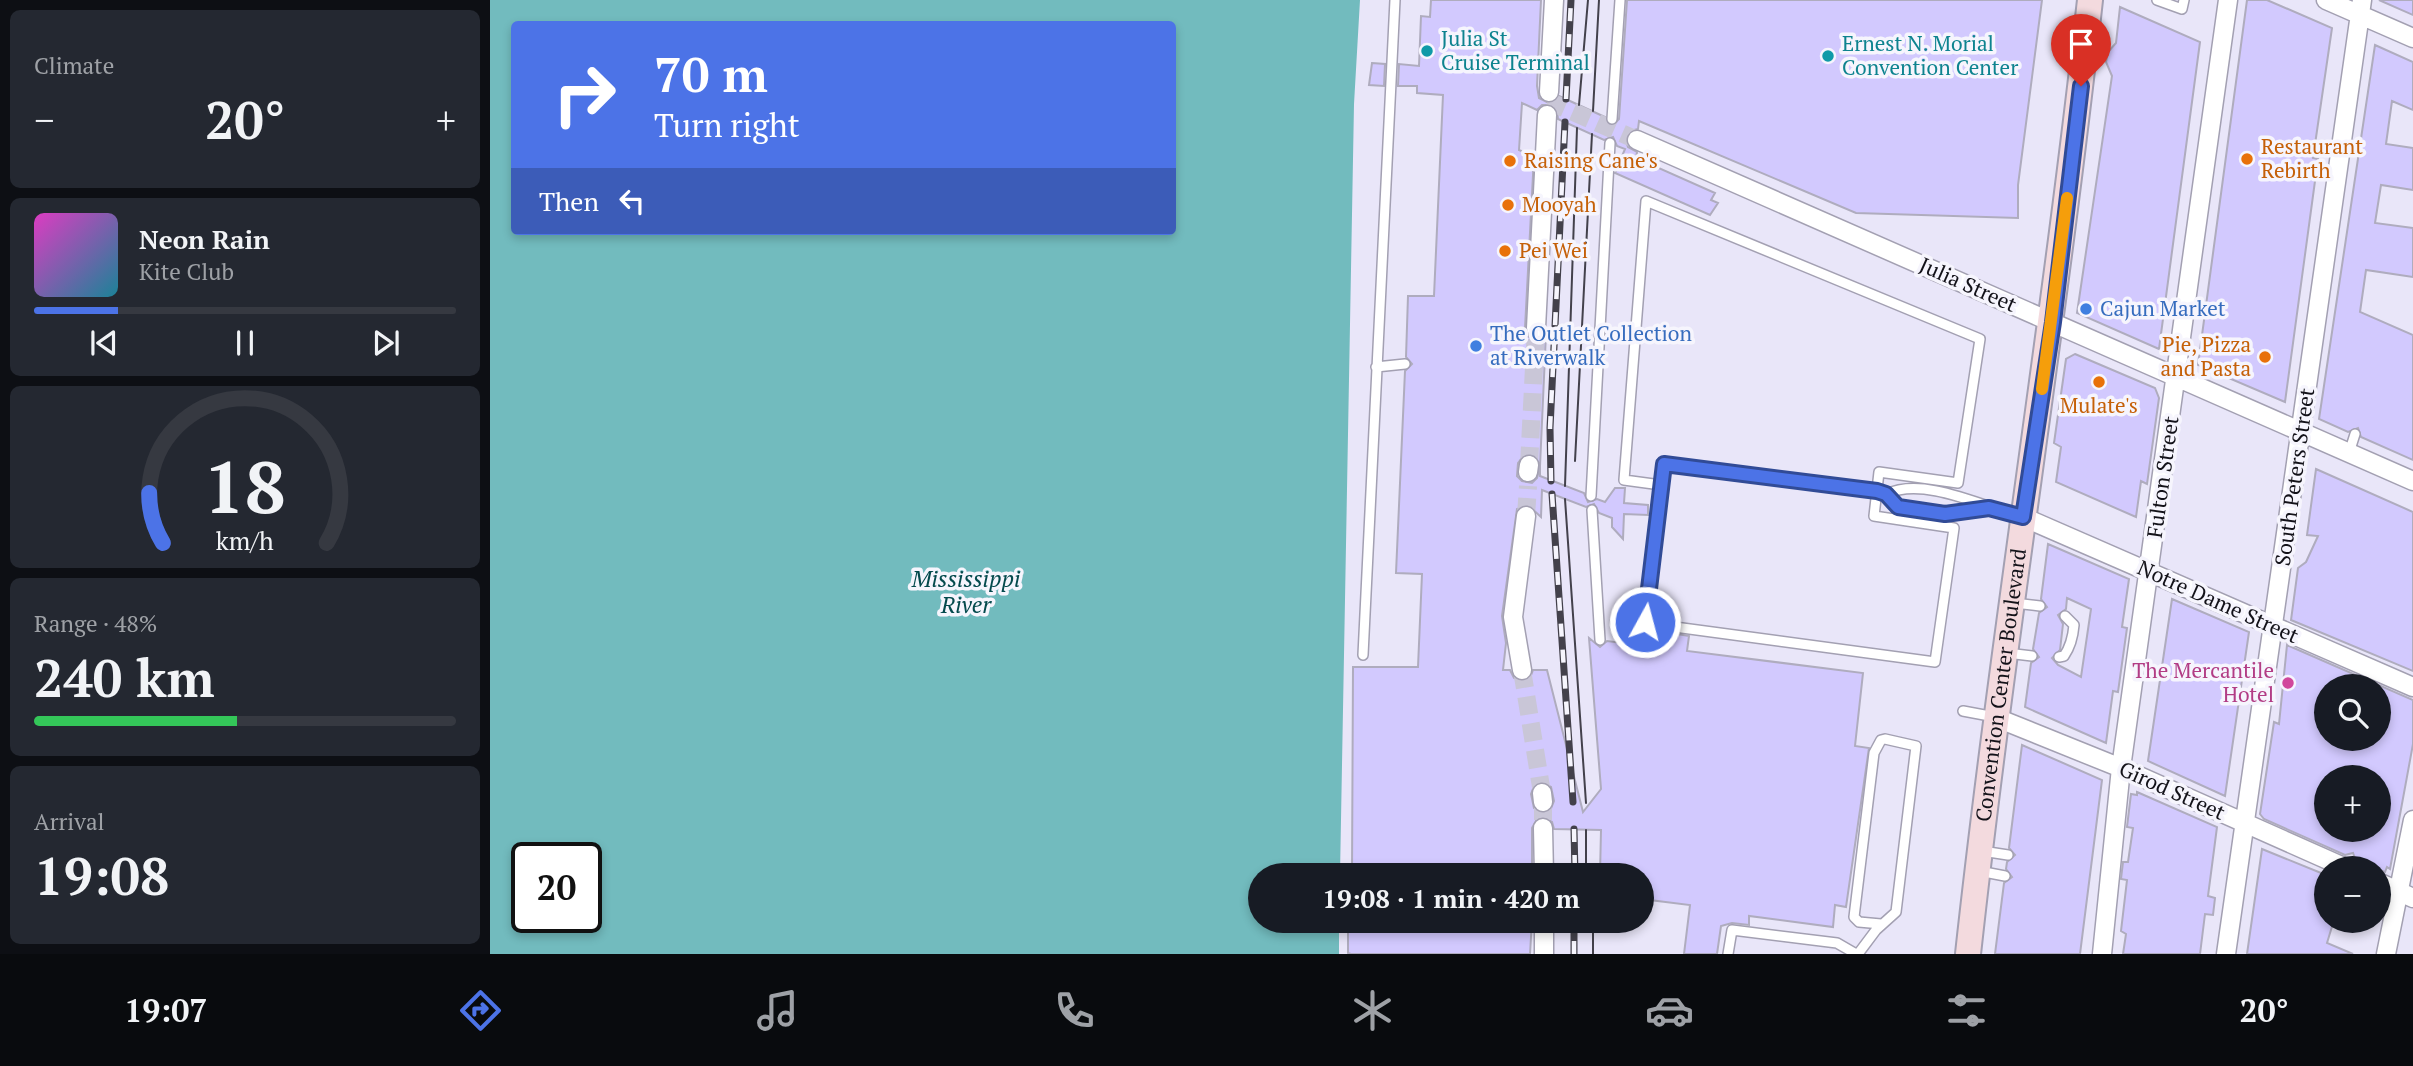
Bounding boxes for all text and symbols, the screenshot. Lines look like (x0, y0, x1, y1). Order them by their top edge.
pin (2051, 14, 2111, 86)
place label: Julia St Cruise Terminal (1441, 24, 1590, 76)
icon: arrive (2062, 25, 2100, 63)
place label: Ernest N. Morial Convention Center (1842, 29, 2018, 81)
text: 70 m (654, 41, 768, 106)
marker: Julia St Cruise Terminal (1419, 43, 1435, 59)
marker: Ernest N. Morial Convention Center (1820, 48, 1836, 64)
icon: right (539, 49, 630, 140)
text: Climate (34, 50, 114, 81)
text: 20° (205, 85, 285, 154)
text: − (34, 95, 54, 145)
text: + (436, 95, 456, 145)
text: Turn right (654, 104, 800, 146)
place label: Restaurant Rebirth (2261, 132, 2363, 184)
place label: Raising Cane's (1524, 146, 1658, 174)
marker: Restaurant Rebirth (2239, 151, 2255, 167)
marker: Raising Cane's (1502, 153, 1518, 169)
icon: left (613, 182, 651, 220)
text: Then (539, 184, 599, 218)
place label: Mooyah (1522, 190, 1597, 218)
marker: Mooyah (1500, 197, 1516, 213)
text: Neon Rain (139, 222, 270, 256)
place label: Pei Wei (1519, 236, 1588, 264)
marker: Pei Wei (1497, 243, 1513, 259)
street label: Julia Street (1915, 250, 2022, 318)
text: Kite Club (139, 256, 234, 287)
place label: Cajun Market (2100, 294, 2226, 322)
marker: Cajun Market (2078, 301, 2094, 317)
place label: The Outlet Collection at Riverwalk (1490, 319, 1692, 371)
icon: previous (85, 324, 123, 362)
icon: pause (226, 324, 264, 362)
icon: next (367, 324, 405, 362)
place label: Pie, Pizza and Pasta (2161, 330, 2251, 382)
marker: The Outlet Collection at Riverwalk (1468, 338, 1484, 354)
marker: Pie, Pizza and Pasta (2257, 349, 2273, 365)
marker: Mulate's (2091, 374, 2107, 390)
street label: South Peters Street (2268, 386, 2320, 568)
place label: Mulate's (2060, 391, 2138, 419)
street label: Fulton Street (2140, 414, 2184, 540)
text: 18 (204, 437, 286, 534)
text: km/h (216, 524, 274, 557)
street label: Convention Center Boulevard (1969, 546, 2032, 823)
street label: Notre Dame Street (2133, 553, 2304, 649)
water label: Mississippi River (911, 563, 1021, 620)
position arrow (1608, 585, 1682, 659)
text: Range · 48% (34, 608, 157, 639)
text: 240 km (34, 643, 215, 712)
place label: The Mercantile Hotel (2132, 656, 2274, 708)
map controls (2314, 674, 2391, 933)
button: search (2314, 674, 2391, 751)
marker: The Mercantile Hotel (2280, 675, 2296, 691)
street label: Girod Street (2115, 754, 2230, 826)
button: + (2314, 765, 2391, 842)
text: Arrival (34, 806, 105, 837)
text: 19:08 (34, 841, 169, 910)
speed limit sign: 20 (511, 842, 602, 933)
button: − (2314, 856, 2391, 933)
text: 19:08 · 1 min · 420 m (1322, 881, 1580, 915)
icon: directions (456, 986, 505, 1035)
icon: music (753, 986, 802, 1035)
icon: phone (1050, 986, 1099, 1035)
icon: climate (1348, 986, 1397, 1035)
icon: car (1645, 986, 1694, 1035)
icon: filters (1942, 986, 1991, 1035)
text: 19:07 (124, 989, 207, 1031)
text: 20° (2239, 989, 2289, 1031)

